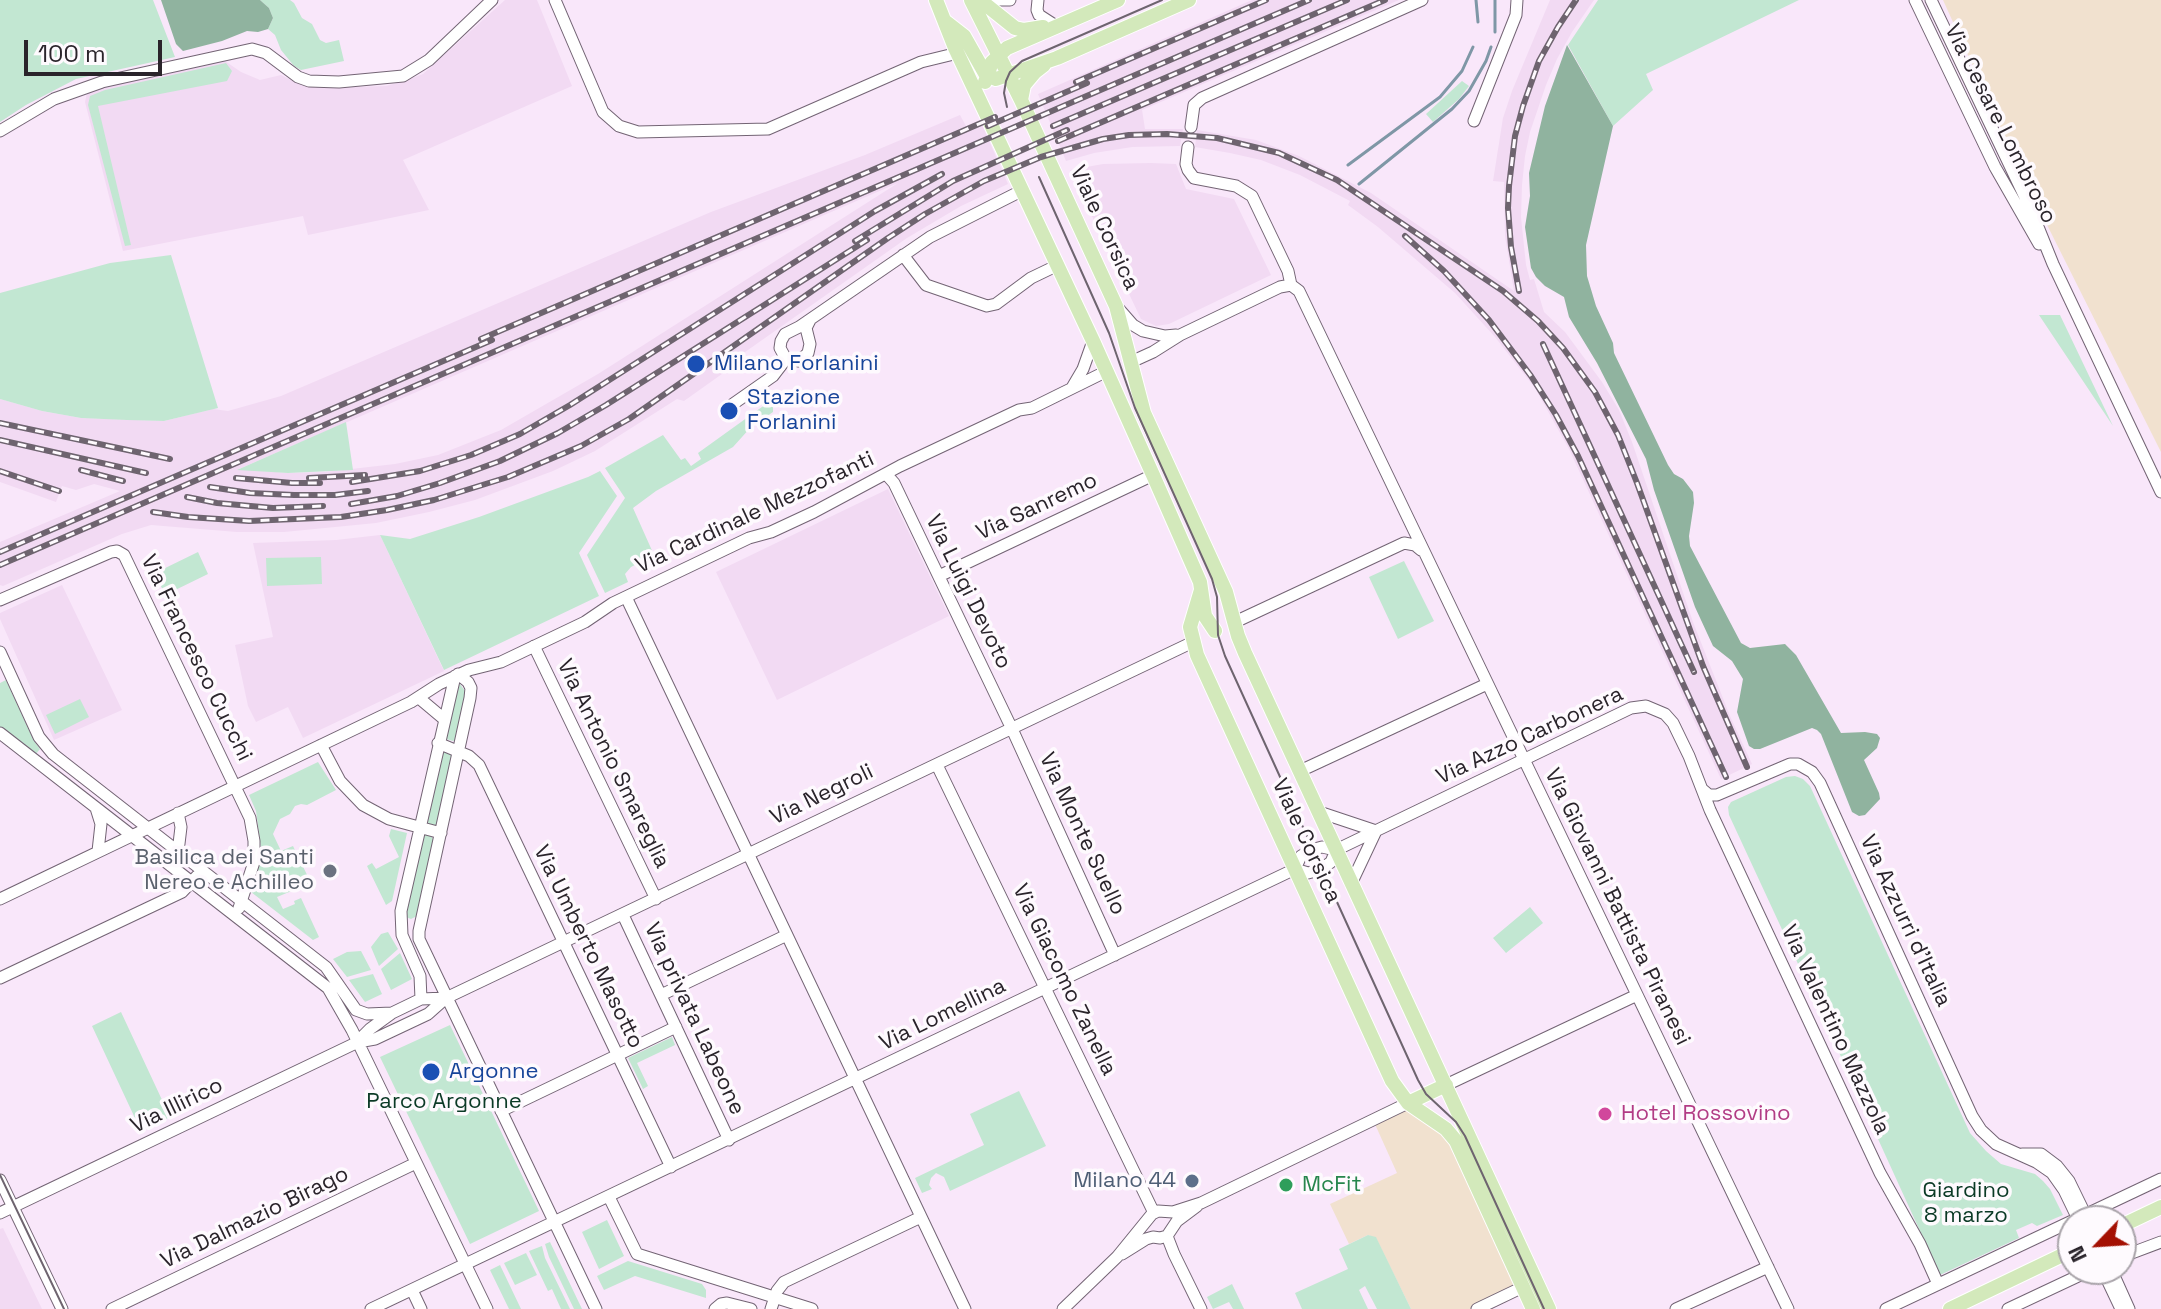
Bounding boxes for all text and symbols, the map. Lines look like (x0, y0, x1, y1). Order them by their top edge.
street label: Via Cesare Lombroso (1938, 20, 2062, 228)
scale bar (28, 24, 166, 74)
text: 100 m (38, 38, 106, 69)
street label: Viale Corsica (1064, 162, 1144, 294)
place label: Milano Forlanini (714, 351, 879, 377)
marker: Milano Forlanini (685, 353, 707, 375)
place label: Stazione Forlanini (747, 385, 840, 436)
marker: Stazione Forlanini (718, 400, 740, 422)
street label: Via Cardinale Mezzofanti (632, 446, 878, 580)
street label: Via Sanremo (972, 467, 1102, 547)
street label: Via Luigi Devoto (919, 511, 1017, 673)
street label: Via Francesco Cucchi (135, 551, 257, 765)
street label: Via Antonio Smareglia (551, 655, 675, 873)
street label: Via Azzo Carbonera (1433, 681, 1627, 791)
street label: Via Monte Suello (1033, 749, 1131, 919)
street label: Via Negroli (766, 759, 878, 831)
street label: Via Giovanni Battista Piranesi (1538, 764, 1696, 1050)
street label: Viale Corsica (1266, 775, 1346, 907)
street label: Via Azzurri d'Italia (1854, 831, 1956, 1011)
street label: Via Umberto Masotto (527, 841, 649, 1053)
place label: Basilica dei Santi Nereo e Achilleo (135, 845, 314, 896)
marker: Basilica dei Santi Nereo e Achilleo (321, 862, 339, 880)
street label: Via Giacomo Zanella (1006, 880, 1122, 1080)
street label: Via privata Labeone (638, 919, 750, 1119)
street label: Via Valentino Mazzola (1775, 921, 1895, 1139)
street label: Via Lomellina (876, 973, 1010, 1057)
place label: Argonne (449, 1059, 538, 1085)
marker: Argonne (420, 1061, 442, 1083)
street label: Via Illirico (127, 1072, 227, 1140)
park label: Parco Argonne (366, 1089, 522, 1115)
place label: Hotel Rossovino (1621, 1101, 1791, 1127)
marker: Hotel Rossovino (1596, 1105, 1614, 1123)
street label: Via Dalmazio Birago (157, 1161, 353, 1275)
place label: Milano 44 (1073, 1168, 1176, 1194)
marker: Milano 44 (1183, 1172, 1201, 1190)
place label: McFit (1302, 1172, 1362, 1198)
marker: McFit (1277, 1176, 1295, 1194)
park label: Giardino 8 marzo (1922, 1178, 2010, 1230)
north arrow (2057, 1205, 2137, 1285)
text: N (2061, 1242, 2093, 1267)

